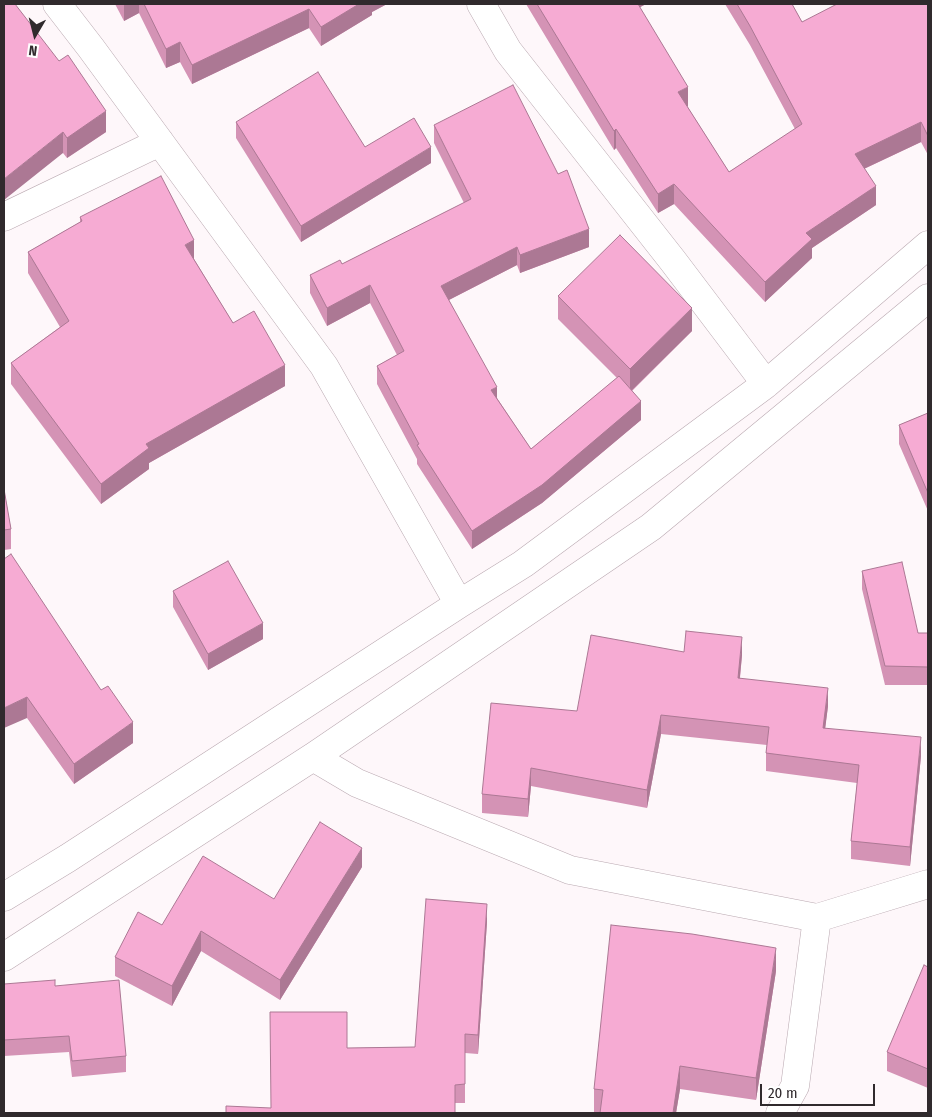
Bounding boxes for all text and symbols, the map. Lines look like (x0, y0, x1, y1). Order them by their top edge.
north arrow (10, 10, 60, 60)
text: N (28, 41, 38, 59)
scale bar (762, 1074, 877, 1106)
text: 20 m (768, 1084, 798, 1102)

